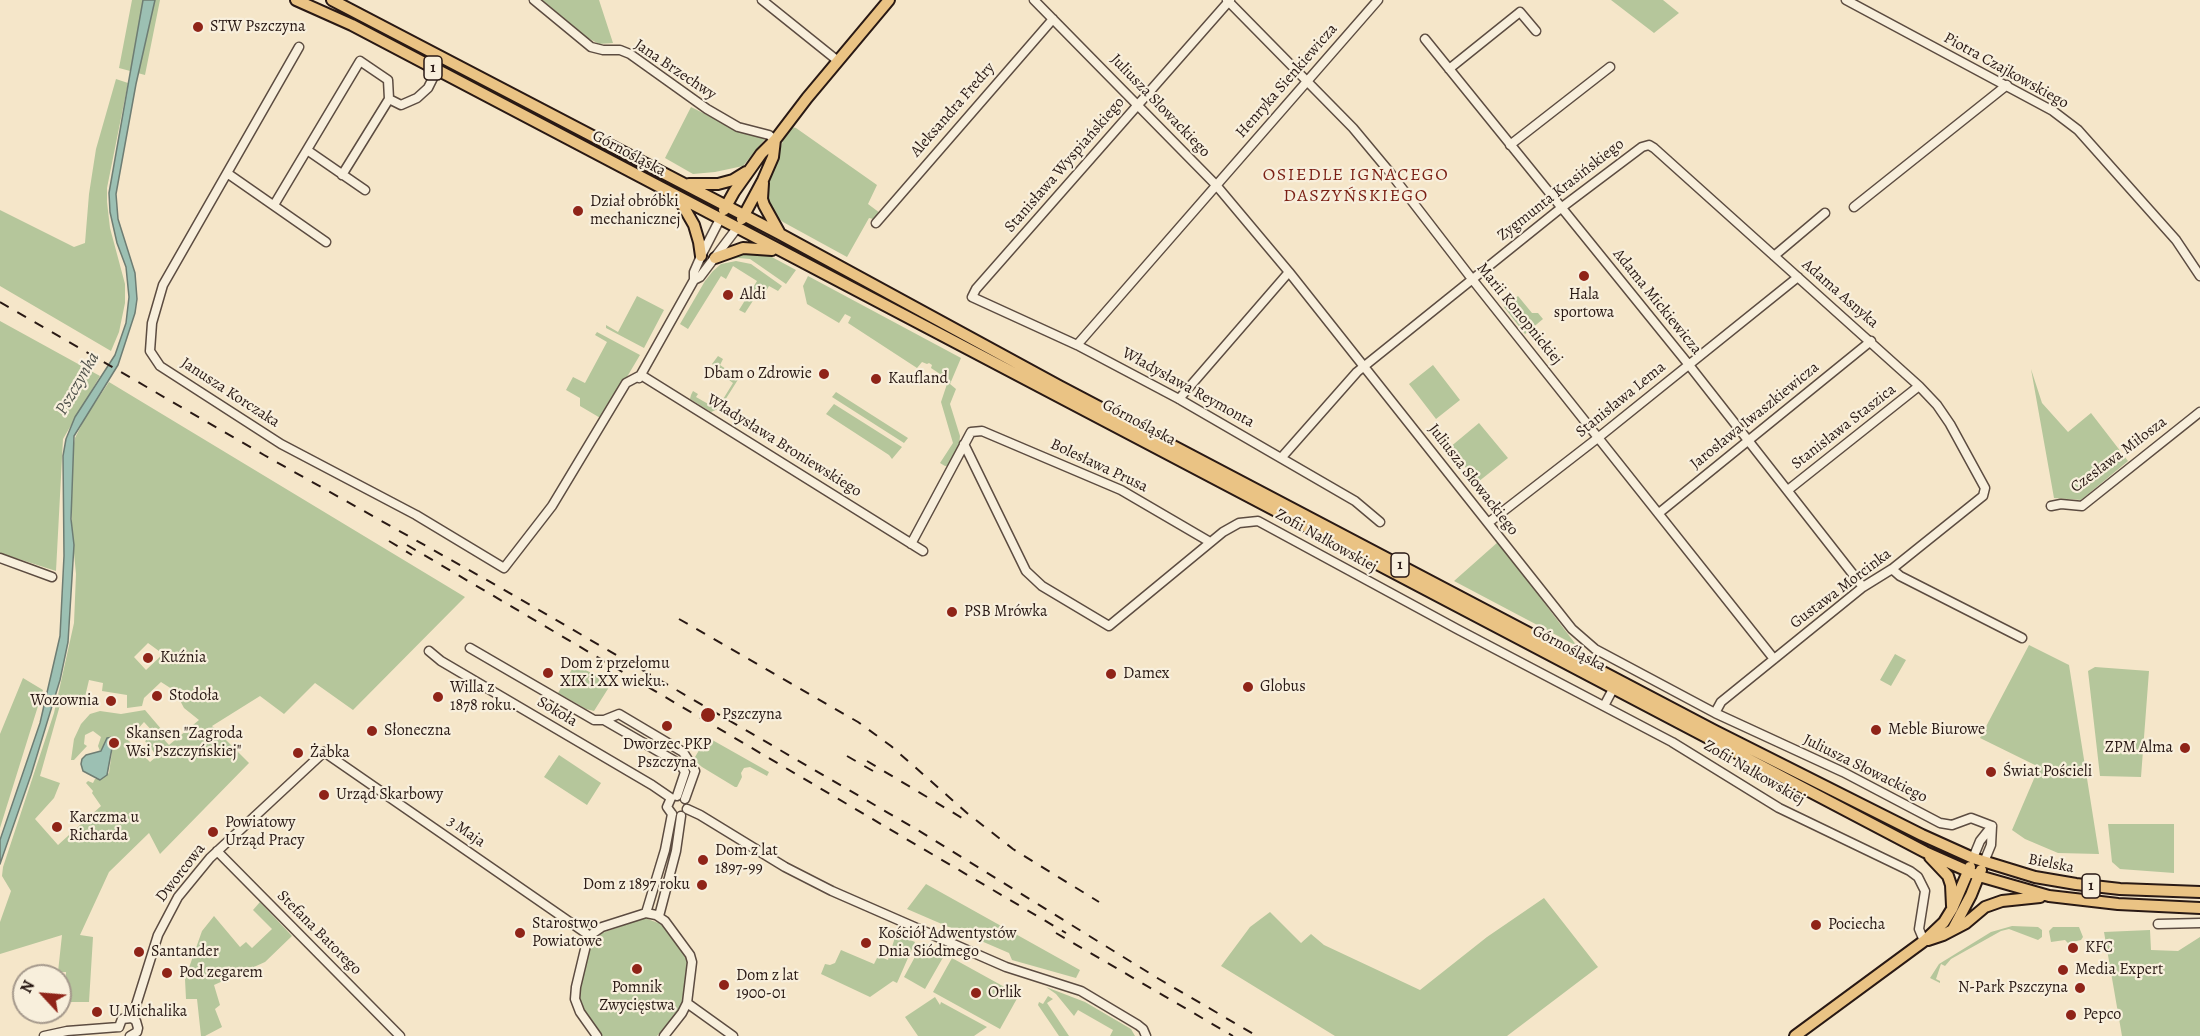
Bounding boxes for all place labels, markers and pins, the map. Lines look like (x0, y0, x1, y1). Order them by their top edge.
place label: STW Pszczyna (210, 17, 305, 37)
marker: STW Pszczyna (191, 20, 205, 34)
place label: Dział obróbki mechanicznej (590, 192, 681, 230)
marker: Dział obróbki mechanicznej (571, 204, 585, 218)
marker: Hala sportowa (1577, 269, 1591, 283)
place label: Aldi (740, 285, 766, 305)
place label: Hala sportowa (1554, 285, 1614, 323)
marker: Aldi (721, 288, 735, 302)
place label: Dbam o Zdrowie (704, 364, 812, 384)
marker: Dbam o Zdrowie (817, 367, 831, 381)
place label: Kaufland (888, 369, 948, 389)
marker: Kaufland (869, 372, 883, 386)
place label: PSB Mrówka (964, 602, 1047, 622)
marker: PSB Mrówka (945, 605, 959, 619)
place label: Kuźnia (160, 648, 206, 668)
marker: Kuźnia (141, 651, 155, 665)
place label: Dom z przełomu XIX i XX wieku. (560, 654, 670, 692)
place label: Damex (1123, 664, 1169, 684)
marker: Dom z przełomu XIX i XX wieku. (541, 666, 555, 680)
marker: Damex (1104, 667, 1118, 681)
place label: Globus (1260, 677, 1306, 697)
place label: Willa z 1878 roku. (450, 678, 516, 716)
marker: Globus (1241, 680, 1255, 694)
place label: Stodoła (169, 686, 219, 706)
marker: Stodoła (150, 689, 164, 703)
marker: Willa z 1878 roku. (431, 690, 445, 704)
place label: Wozownia (30, 691, 99, 711)
marker: Wozownia (104, 694, 118, 708)
place label: Pszczyna (722, 705, 782, 725)
marker: Pszczyna (699, 706, 717, 724)
marker: Dworzec PKP Pszczyna (660, 719, 674, 733)
place label: Meble Biurowe (1888, 720, 1985, 740)
place label: Słoneczna (384, 721, 451, 741)
marker: Meble Biurowe (1869, 723, 1883, 737)
place label: Skansen "Zagroda Wsi Pszczyńskiej" (126, 724, 243, 762)
marker: Słoneczna (365, 724, 379, 738)
place label: Dworzec PKP Pszczyna (623, 735, 711, 773)
marker: Skansen "Zagroda Wsi Pszczyńskiej" (107, 736, 121, 750)
place label: ZPM Alma (2105, 738, 2173, 758)
marker: ZPM Alma (2178, 741, 2192, 755)
place label: Żabka (310, 743, 350, 763)
marker: Żabka (291, 746, 305, 760)
place label: Świat Pościeli (2003, 762, 2092, 782)
marker: Świat Pościeli (1984, 765, 1998, 779)
place label: Urząd Skarbowy (336, 785, 443, 805)
marker: Urząd Skarbowy (317, 788, 331, 802)
place label: Karczma u Richarda (69, 808, 139, 846)
place label: Powiatowy Urząd Pracy (225, 813, 304, 851)
marker: Karczma u Richarda (50, 820, 64, 834)
marker: Powiatowy Urząd Pracy (206, 825, 220, 839)
place label: Dom z lat 1897-99 (715, 841, 778, 879)
marker: Dom z lat 1897-99 (696, 853, 710, 867)
place label: Dom z 1897 roku (583, 875, 690, 895)
marker: Dom z 1897 roku (695, 878, 709, 892)
place label: Starostwo Powiatowe (532, 914, 602, 952)
place label: Pociecha (1828, 915, 1885, 935)
marker: Pociecha (1809, 918, 1823, 932)
place label: Kościół Adwentystów Dnia Siódmego (878, 924, 1016, 962)
marker: Starostwo Powiatowe (513, 926, 527, 940)
marker: Kościół Adwentystów Dnia Siódmego (859, 936, 873, 950)
place label: KFC (2085, 938, 2113, 958)
marker: KFC (2066, 941, 2080, 955)
place label: Santander (151, 942, 219, 962)
marker: Santander (132, 945, 146, 959)
place label: Media Expert (2075, 960, 2163, 980)
marker: Pomnik Zwycięstwa (630, 962, 644, 976)
place label: Pod zegarem (179, 963, 263, 983)
marker: Media Expert (2056, 963, 2070, 977)
marker: Pod zegarem (160, 966, 174, 980)
place label: Dom z lat 1900-01 (736, 966, 799, 1004)
place label: Pomnik Zwycięstwa (599, 978, 675, 1016)
marker: Dom z lat 1900-01 (717, 978, 731, 992)
place label: N-Park Pszczyna (1958, 978, 2068, 998)
marker: N-Park Pszczyna (2073, 981, 2087, 995)
place label: Orlik (988, 983, 1022, 1003)
marker: Orlik (969, 986, 983, 1000)
place label: U Michalika (109, 1002, 187, 1022)
marker: U Michalika (90, 1005, 104, 1019)
place label: Pepco (2083, 1005, 2121, 1025)
marker: Pepco (2064, 1008, 2078, 1022)

